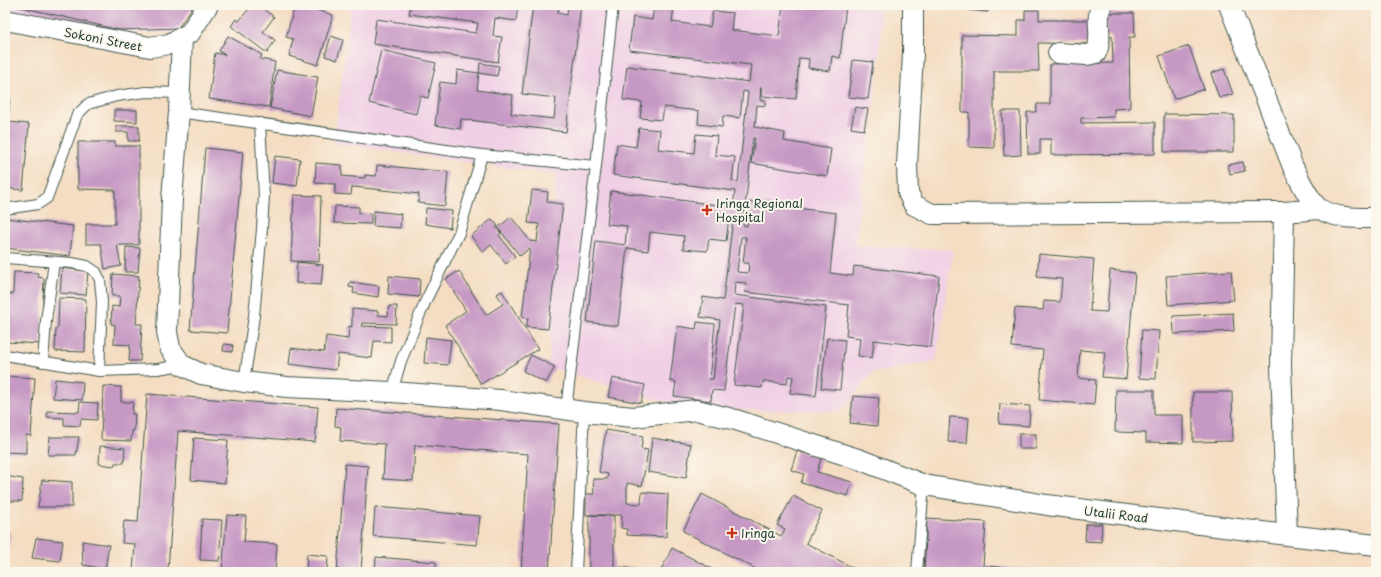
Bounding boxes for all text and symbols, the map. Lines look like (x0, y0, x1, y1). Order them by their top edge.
street label: Sokoni Street (62, 23, 144, 55)
place label: Iringa Regional Hospital (716, 194, 803, 226)
marker: Iringa Regional Hospital (701, 204, 713, 216)
street label: Utalii Road (1083, 501, 1149, 527)
place label: Iringa (741, 524, 775, 542)
marker: Iringa (726, 527, 738, 539)

